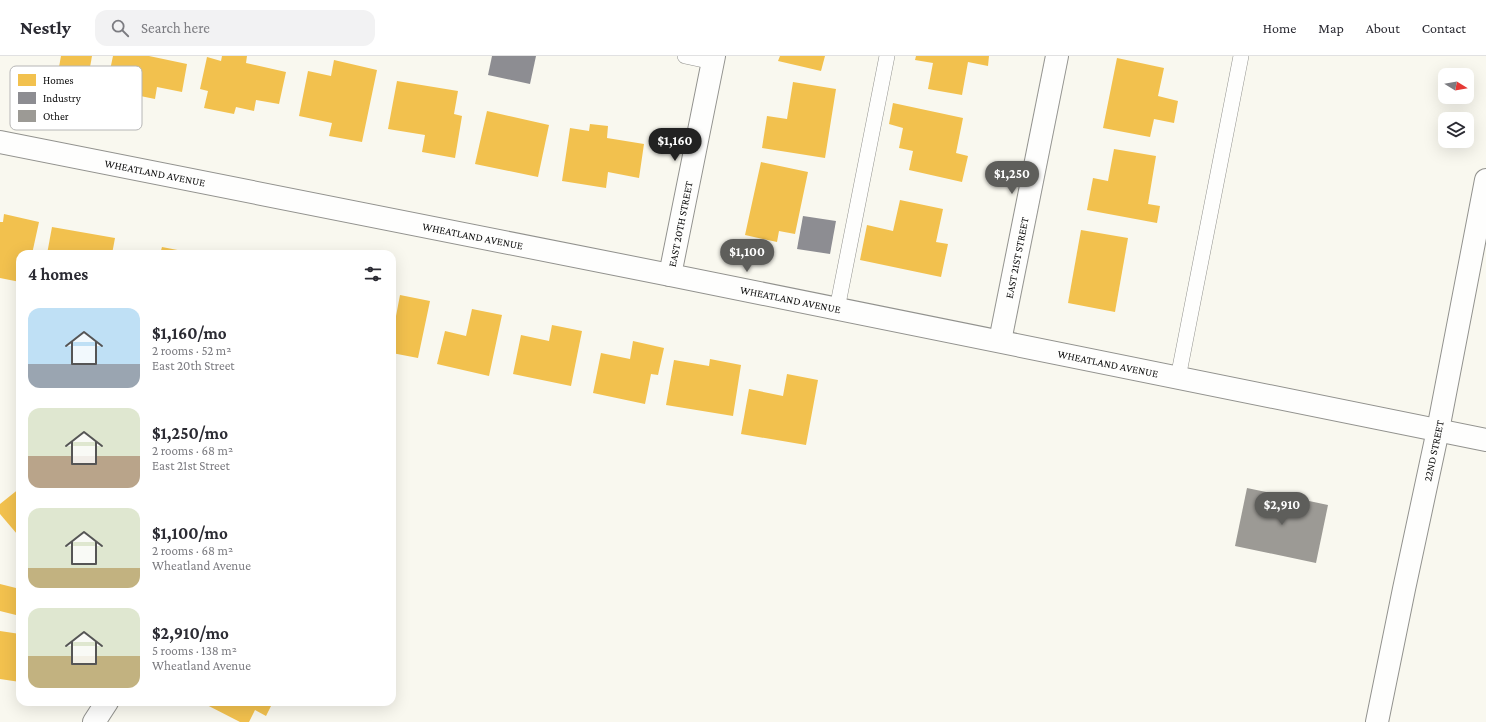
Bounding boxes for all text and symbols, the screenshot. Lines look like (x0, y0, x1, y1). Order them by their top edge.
search box (95, 10, 375, 46)
text: Nestly (20, 17, 71, 38)
icon: search (109, 17, 131, 39)
text: Search here (141, 20, 210, 36)
text: Home (1263, 20, 1296, 36)
text: Map (1318, 20, 1344, 36)
text: About (1366, 20, 1400, 36)
text: Contact (1422, 20, 1466, 36)
legend (10, 66, 142, 130)
north arrow (1438, 68, 1474, 104)
map controls (1438, 68, 1474, 148)
text: Homes (43, 74, 74, 86)
text: Industry (43, 92, 82, 105)
text: Other (43, 110, 69, 122)
button: layers (1438, 112, 1474, 148)
pin: $1,160 (642, 128, 708, 162)
text: $1,160 (658, 133, 692, 148)
street label: WHEATLAND AVENUE (104, 157, 206, 189)
pin: $1,250 (979, 161, 1045, 195)
text: $1,250 (994, 166, 1030, 181)
street label: EAST 20TH STREET (666, 180, 695, 268)
street label: EAST 21ST STREET (1003, 216, 1031, 299)
street label: WHEATLAND AVENUE (421, 220, 524, 252)
pin: $1,100 (714, 239, 780, 273)
text: $1,100 (729, 244, 765, 259)
icon: filters (362, 263, 384, 285)
text: 4 homes (28, 265, 88, 284)
street label: WHEATLAND AVENUE (739, 283, 842, 315)
icon: home (60, 324, 108, 372)
text: $1,160/mo (152, 324, 227, 343)
text: 2 rooms · 52 m² (152, 343, 231, 358)
street label: WHEATLAND AVENUE (1057, 348, 1159, 380)
text: East 20th Street (152, 358, 235, 373)
street label: 22ND STREET (1421, 419, 1446, 483)
icon: home (60, 424, 108, 472)
text: $1,250/mo (152, 424, 228, 443)
text: 2 rooms · 68 m² (152, 443, 233, 458)
text: East 21st Street (152, 458, 230, 473)
pin: $2,910 (1249, 492, 1315, 526)
text: $2,910 (1264, 497, 1300, 512)
icon: home (60, 524, 108, 572)
text: $1,100/mo (152, 524, 228, 543)
text: 2 rooms · 68 m² (152, 543, 233, 558)
text: Wheatland Avenue (152, 558, 251, 573)
icon: home (60, 624, 108, 672)
text: $2,910/mo (152, 624, 229, 643)
text: 5 rooms · 138 m² (152, 643, 237, 658)
text: Wheatland Avenue (152, 658, 251, 673)

